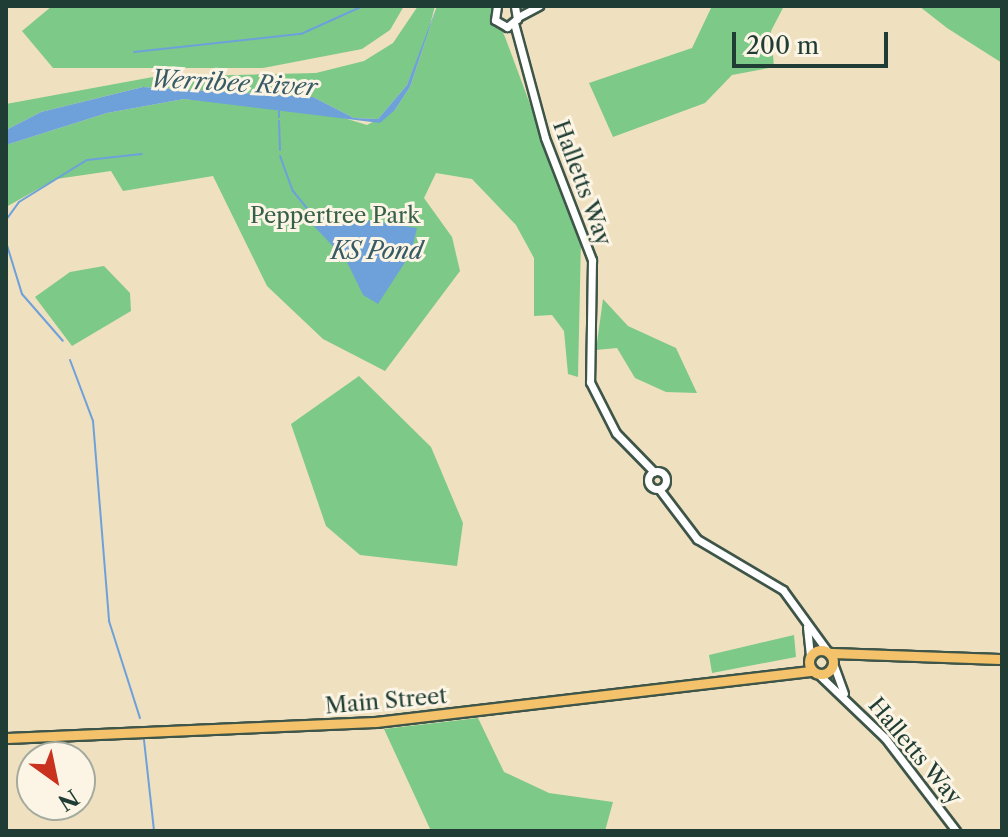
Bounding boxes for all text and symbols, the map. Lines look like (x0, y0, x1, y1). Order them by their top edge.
scale bar (736, 16, 892, 66)
text: 200 m (746, 31, 819, 60)
water label: Werribee River (150, 64, 318, 102)
street label: Halletts Way (547, 116, 617, 250)
park label: Peppertree Park (250, 203, 420, 229)
water label: KS Pond (331, 237, 423, 265)
street label: Main Street (324, 683, 448, 719)
street label: Halletts Way (862, 692, 968, 810)
north arrow (16, 741, 96, 821)
text: N (53, 783, 84, 816)

